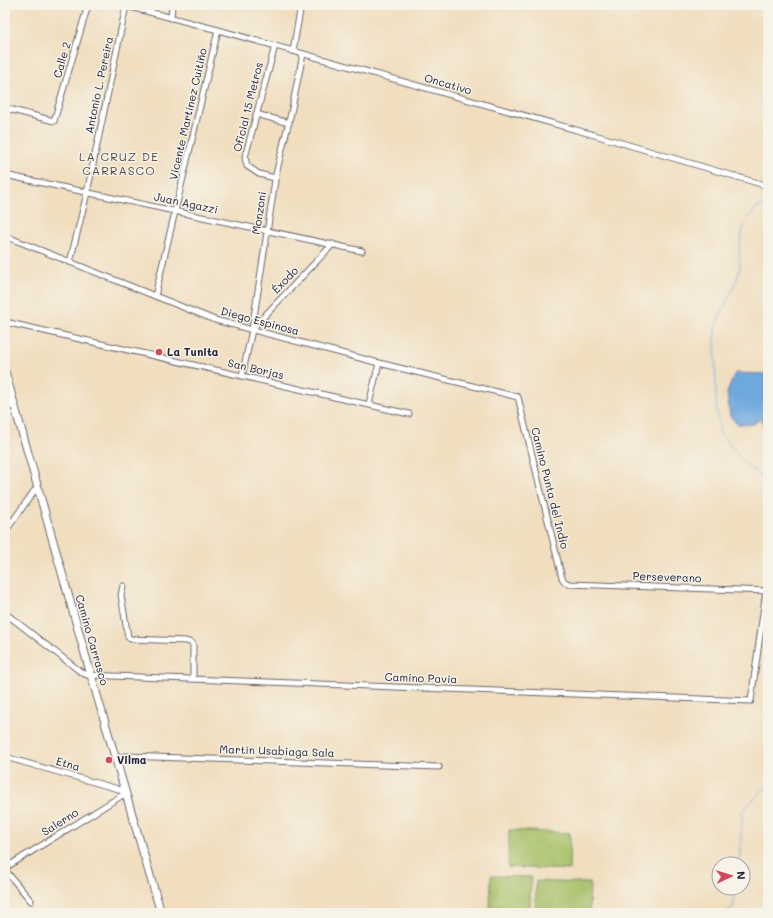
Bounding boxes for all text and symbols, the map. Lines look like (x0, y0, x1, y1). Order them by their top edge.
street label: Antonio L. Pereira (81, 35, 116, 135)
street label: Calle 2 (49, 40, 74, 80)
street label: Vicente Martínez Cuitiño (165, 46, 210, 181)
street label: Oficial 15 Metros (229, 60, 266, 153)
street label: Oncativo (423, 70, 474, 98)
district label: LA CRUZ DE CARRASCO (79, 148, 159, 178)
street label: Juan Agazzi (153, 188, 219, 217)
street label: Monzoni (248, 190, 269, 236)
street label: Éxodo (268, 263, 301, 296)
street label: Diego Espinosa (219, 303, 301, 338)
place label: La Tunita (167, 344, 219, 359)
marker: La Tunita (154, 347, 164, 357)
street label: San Borjas (226, 355, 286, 382)
street label: Camino Punta del Indio (528, 425, 573, 551)
street label: Perseverano (632, 568, 702, 585)
street label: Camino Carrasco (72, 593, 113, 688)
street label: Camino Pavia (384, 669, 458, 686)
street label: Martín Usabiaga Sala (219, 741, 335, 760)
place label: Vilma (117, 752, 147, 767)
street label: Etna (54, 753, 82, 774)
marker: Vilma (104, 755, 114, 765)
street label: Salerno (38, 804, 81, 839)
north arrow (711, 856, 751, 896)
text: N (734, 871, 749, 880)

